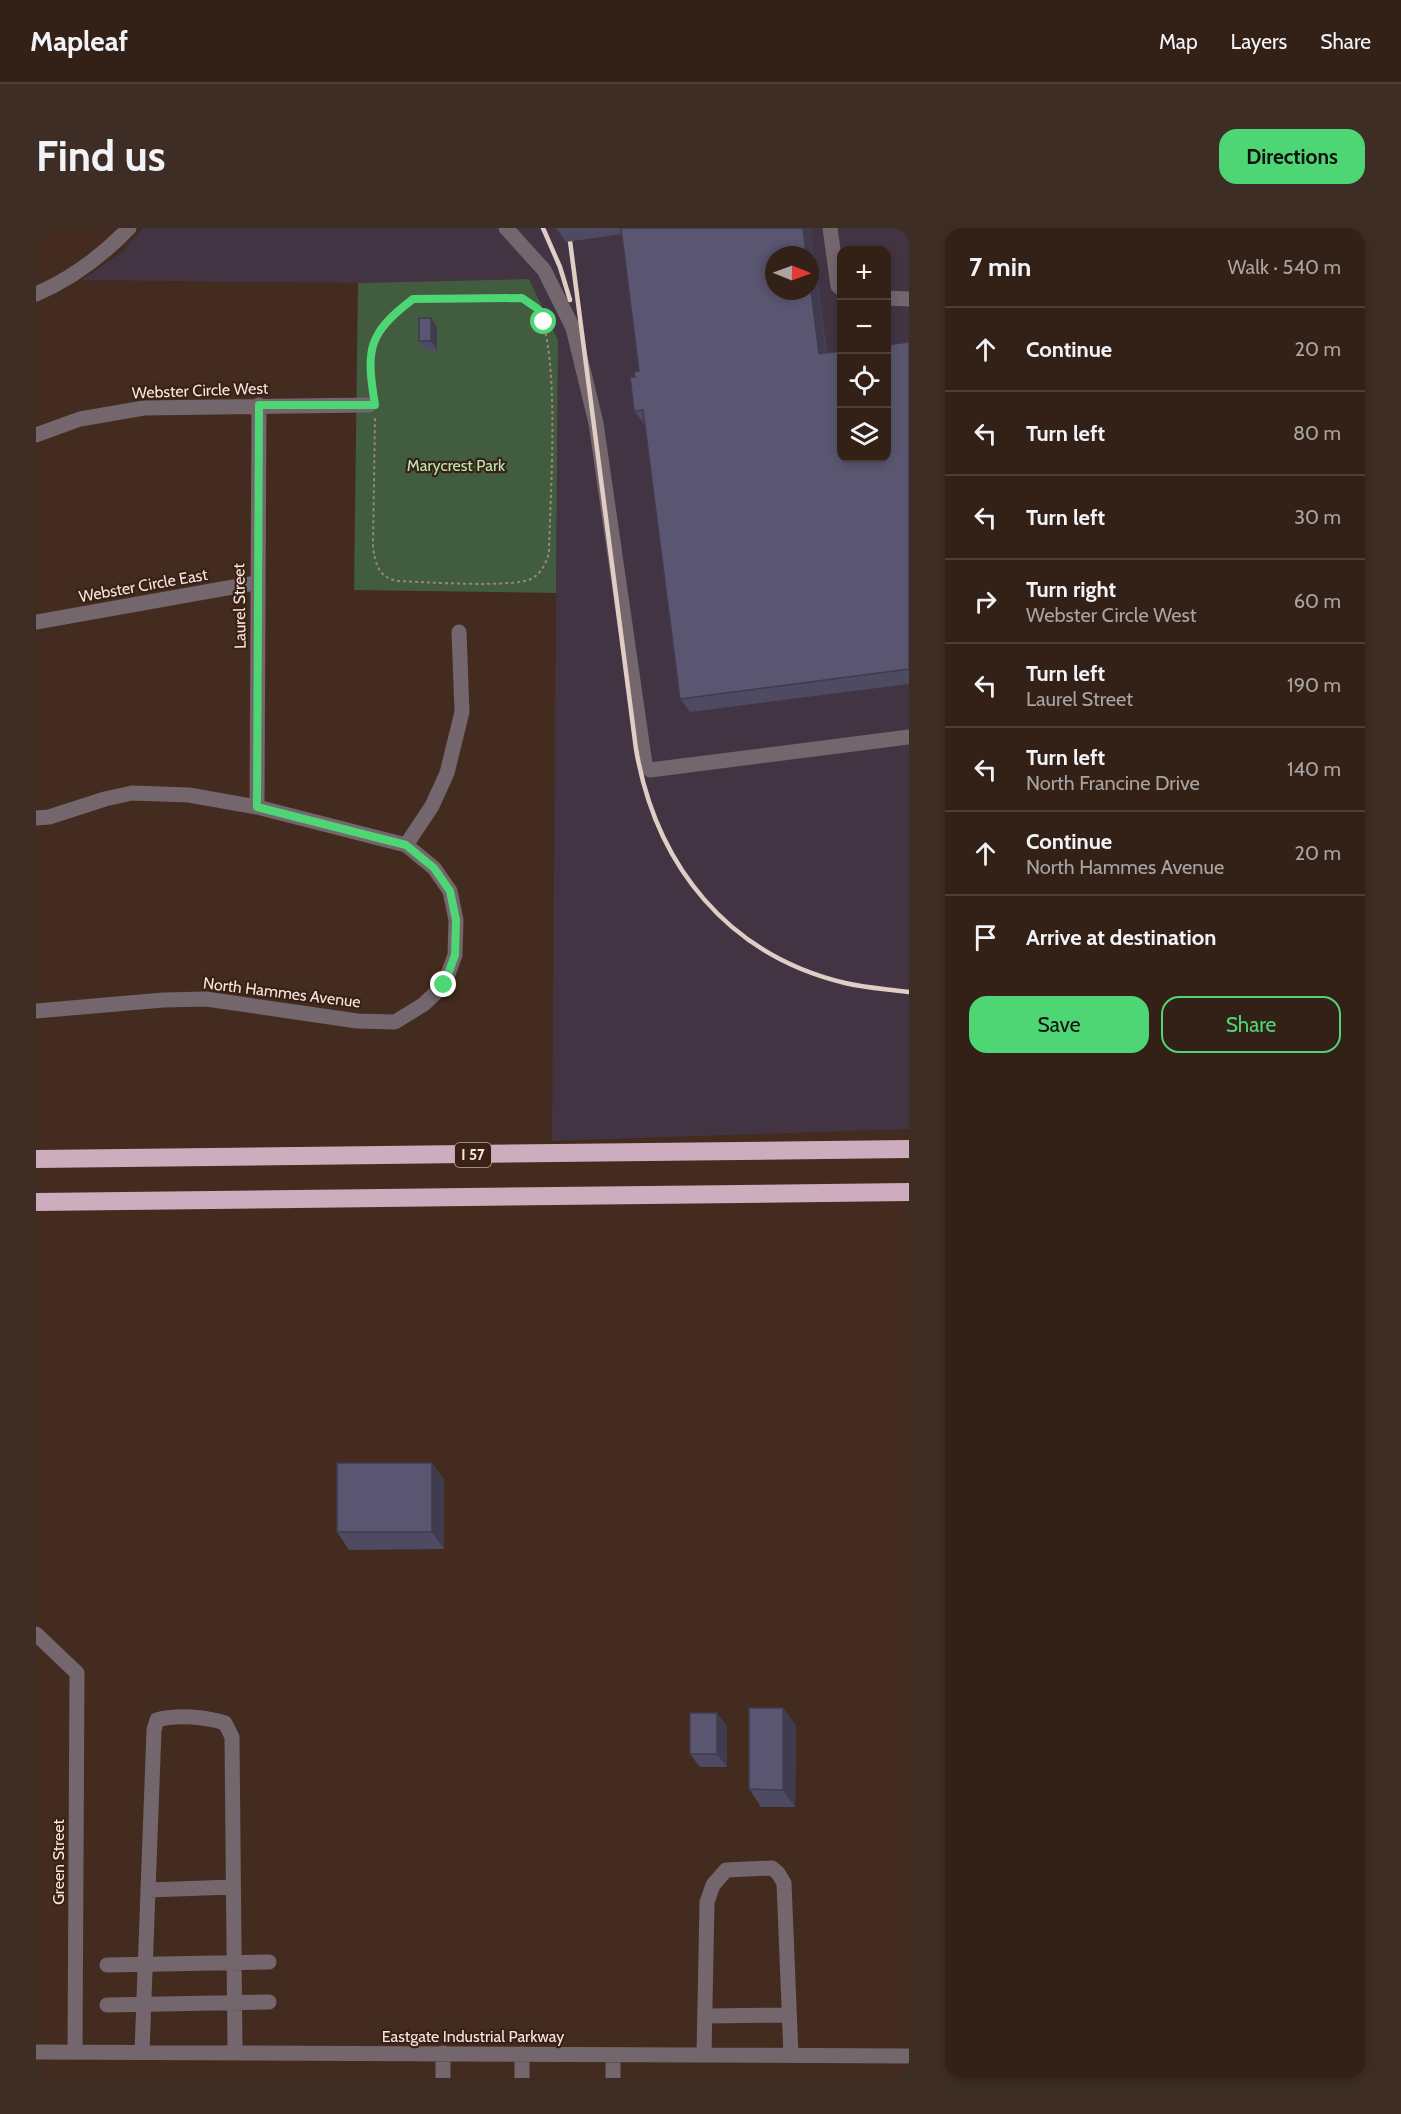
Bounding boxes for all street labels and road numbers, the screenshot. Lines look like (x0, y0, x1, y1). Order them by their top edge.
street label: Webster Circle West (132, 379, 269, 402)
street label: Laurel Street (229, 562, 250, 649)
street label: Webster Circle East (77, 565, 209, 606)
street label: North Hammes Avenue (202, 973, 362, 1012)
road number: I 57 (455, 1143, 491, 1167)
street label: Green Street (49, 1819, 68, 1905)
street label: Eastgate Industrial Parkway (382, 2027, 564, 2046)

